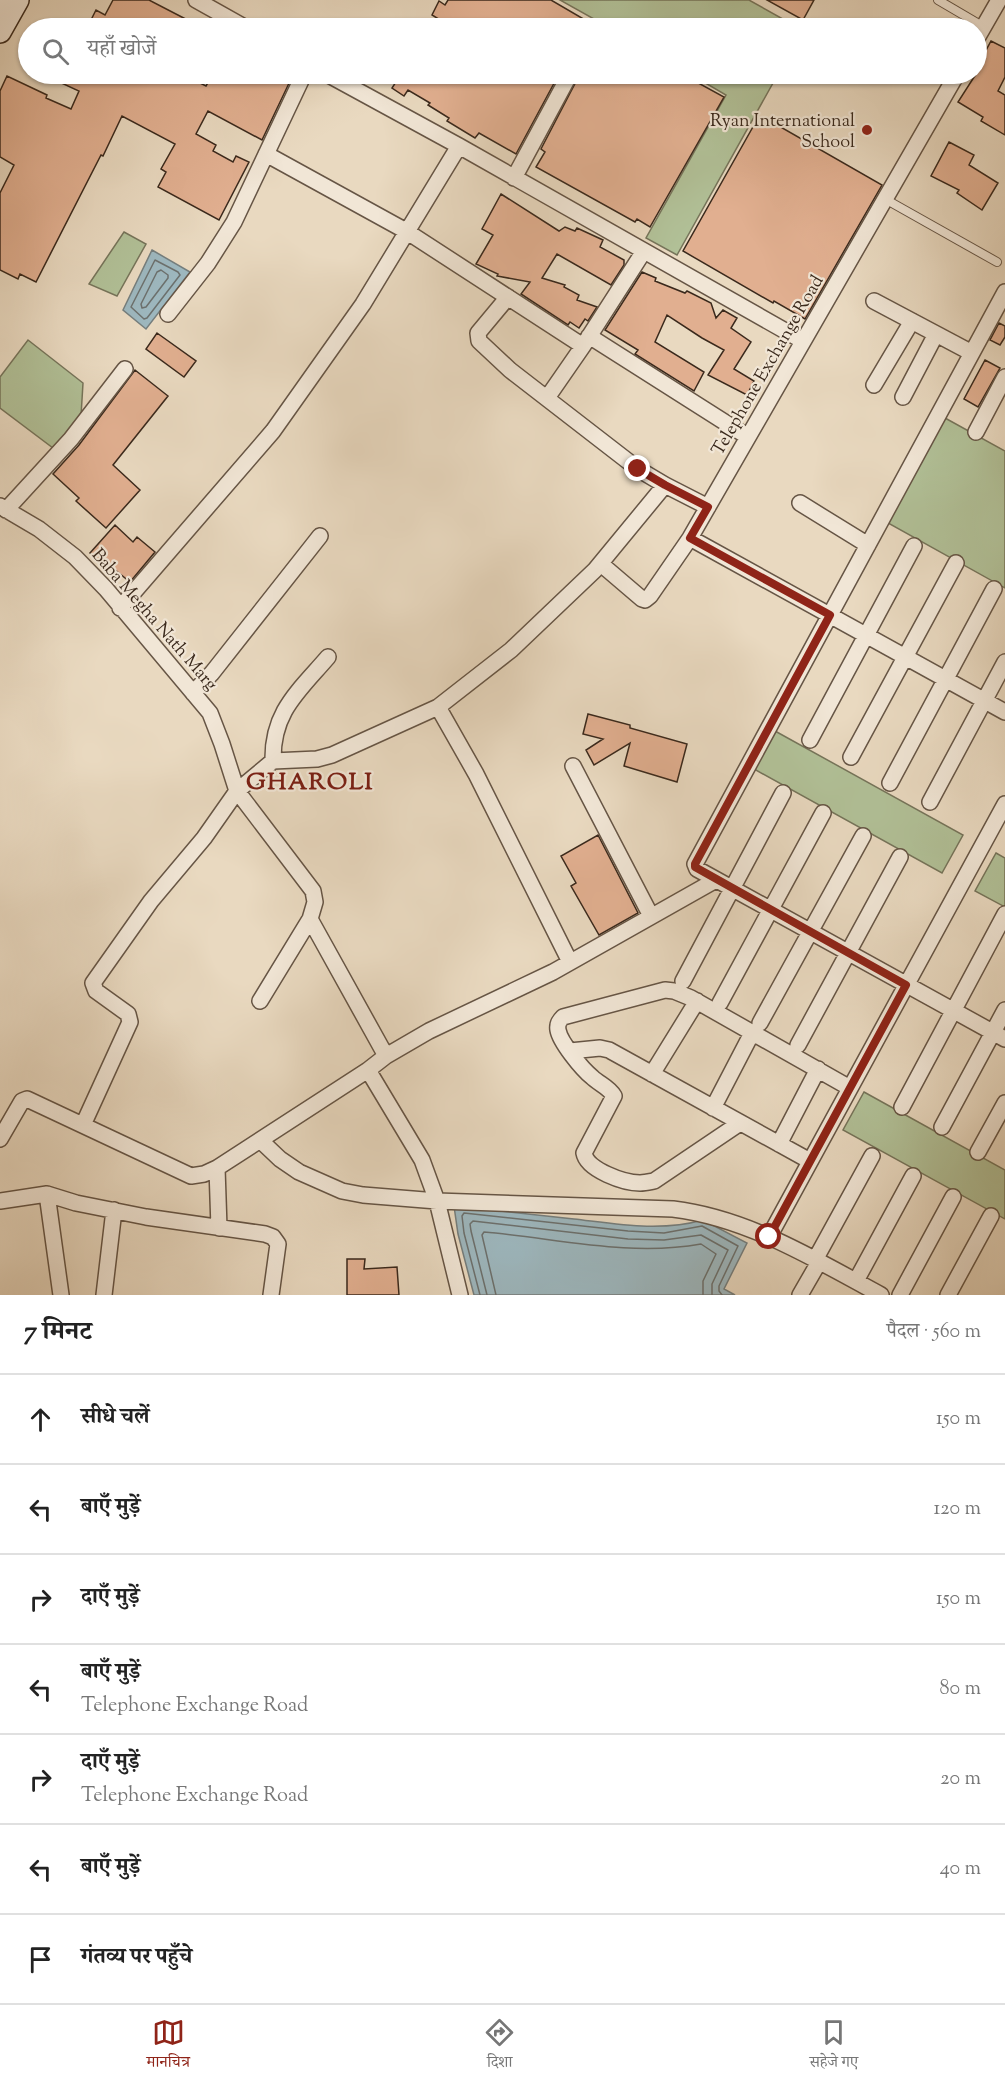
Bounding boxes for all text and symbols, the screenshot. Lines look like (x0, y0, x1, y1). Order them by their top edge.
search box (18, 18, 987, 84)
text: यहाँ खोजें (87, 34, 156, 66)
icon: search (39, 35, 72, 68)
place label: Ryan International School (710, 109, 855, 156)
marker: Ryan International School (860, 123, 874, 137)
street label: Telephone Exchange Road (706, 271, 831, 461)
route end (624, 455, 650, 481)
street label: Baba Megha Nath Marg (84, 544, 223, 697)
district label: GHAROLI (246, 766, 374, 800)
route start (755, 1223, 781, 1249)
text: 7 मिनट (24, 1314, 92, 1351)
text: पैदल · 560 m (887, 1318, 981, 1347)
text: सीधे चलें (81, 1402, 150, 1434)
icon: ahead (24, 1403, 57, 1436)
text: 150 m (936, 1405, 981, 1434)
text: बाएँ मुड़ें (81, 1492, 140, 1524)
icon: left (24, 1493, 57, 1526)
text: 120 m (933, 1495, 981, 1524)
text: दाएँ मुड़ें (81, 1582, 140, 1614)
icon: right (24, 1583, 57, 1616)
text: 150 m (936, 1585, 981, 1614)
text: बाएँ मुड़ें (81, 1657, 140, 1689)
icon: left (24, 1673, 57, 1706)
text: 80 m (940, 1675, 981, 1704)
text: Telephone Exchange Road (81, 1692, 308, 1721)
text: दाएँ मुड़ें (81, 1747, 140, 1779)
icon: right (24, 1763, 57, 1796)
text: 20 m (940, 1765, 981, 1794)
text: Telephone Exchange Road (81, 1782, 308, 1811)
text: बाएँ मुड़ें (81, 1852, 140, 1884)
icon: left (24, 1853, 57, 1886)
text: 40 m (940, 1855, 981, 1884)
text: गंतव्य पर पहुँचे (81, 1942, 192, 1974)
icon: arrive (24, 1943, 57, 1976)
tab: मानचित्र (147, 2016, 190, 2077)
tab: दिशा (483, 2016, 516, 2077)
tab: सहेजे गए (809, 2016, 858, 2077)

